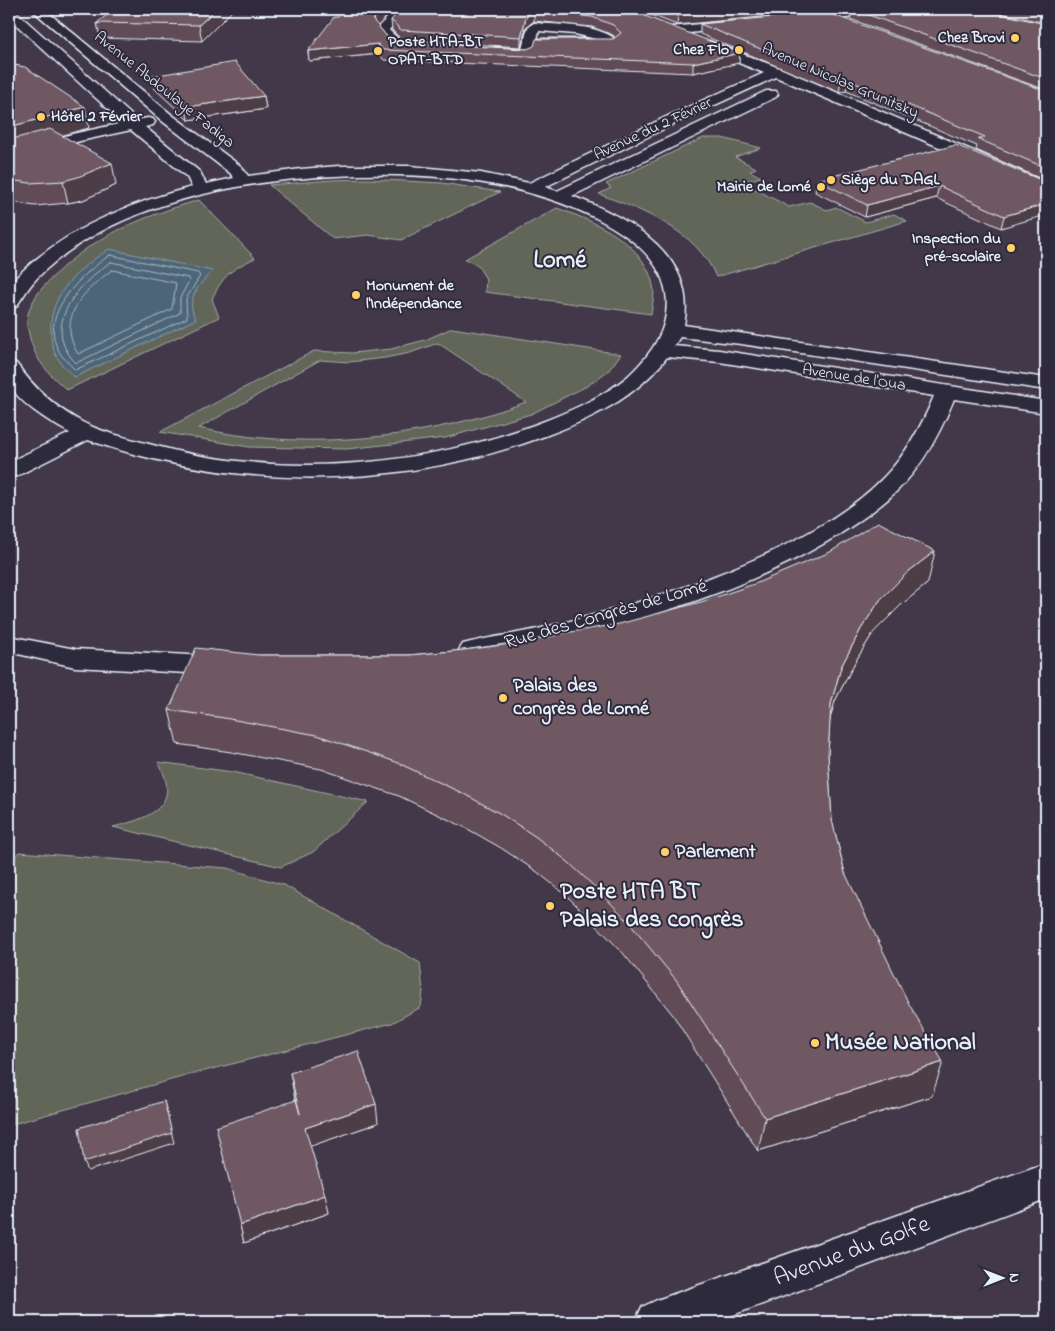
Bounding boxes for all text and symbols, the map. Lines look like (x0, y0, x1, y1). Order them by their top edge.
street label: Avenue Abdoulaye Fadiga (89, 26, 239, 154)
place label: Chez Brovi (938, 26, 1005, 50)
place label: Poste HTA-BT OPAT-BTD (388, 30, 484, 72)
marker: Chez Brovi (1009, 32, 1021, 44)
street label: Avenue Nicolas Grunitsky (758, 37, 922, 125)
place label: Chez Flo (673, 38, 729, 62)
marker: Chez Flo (733, 44, 745, 56)
marker: Poste HTA-BT OPAT-BTD (372, 45, 384, 57)
street label: Avenue du 2 Février (590, 91, 716, 167)
place label: Hôtel 2 Février (51, 105, 143, 129)
marker: Hôtel 2 Février (35, 111, 47, 123)
place label: Siège du DAGL (841, 168, 940, 193)
marker: Siège du DAGL (825, 174, 837, 186)
place label: Mairie de Lomé (717, 175, 812, 199)
marker: Mairie de Lomé (815, 181, 827, 193)
place label: Inspection du pré-scolaire (912, 227, 1002, 269)
marker: Inspection du pré-scolaire (1005, 242, 1017, 254)
district label: Lomé (534, 243, 587, 279)
place label: Monument de l'Indépendance (366, 274, 463, 316)
marker: Monument de l'Indépendance (350, 289, 362, 301)
street label: Avenue de l'Oua (800, 358, 908, 398)
street label: Rue des Congrès de Lomé (501, 572, 711, 659)
place label: Palais des congrès de Lomé (513, 672, 650, 725)
marker: Palais des congrès de Lomé (497, 692, 509, 704)
place label: Parlement (675, 838, 756, 867)
marker: Parlement (659, 846, 671, 858)
place label: Poste HTA BT Palais des congrès (560, 875, 744, 939)
marker: Poste HTA BT Palais des congrès (544, 900, 556, 912)
place label: Musée National (825, 1026, 976, 1061)
marker: Musée National (809, 1037, 821, 1049)
street label: Avenue du Golfe (769, 1207, 935, 1296)
north arrow (978, 1254, 1028, 1304)
text: N (1003, 1273, 1024, 1283)

